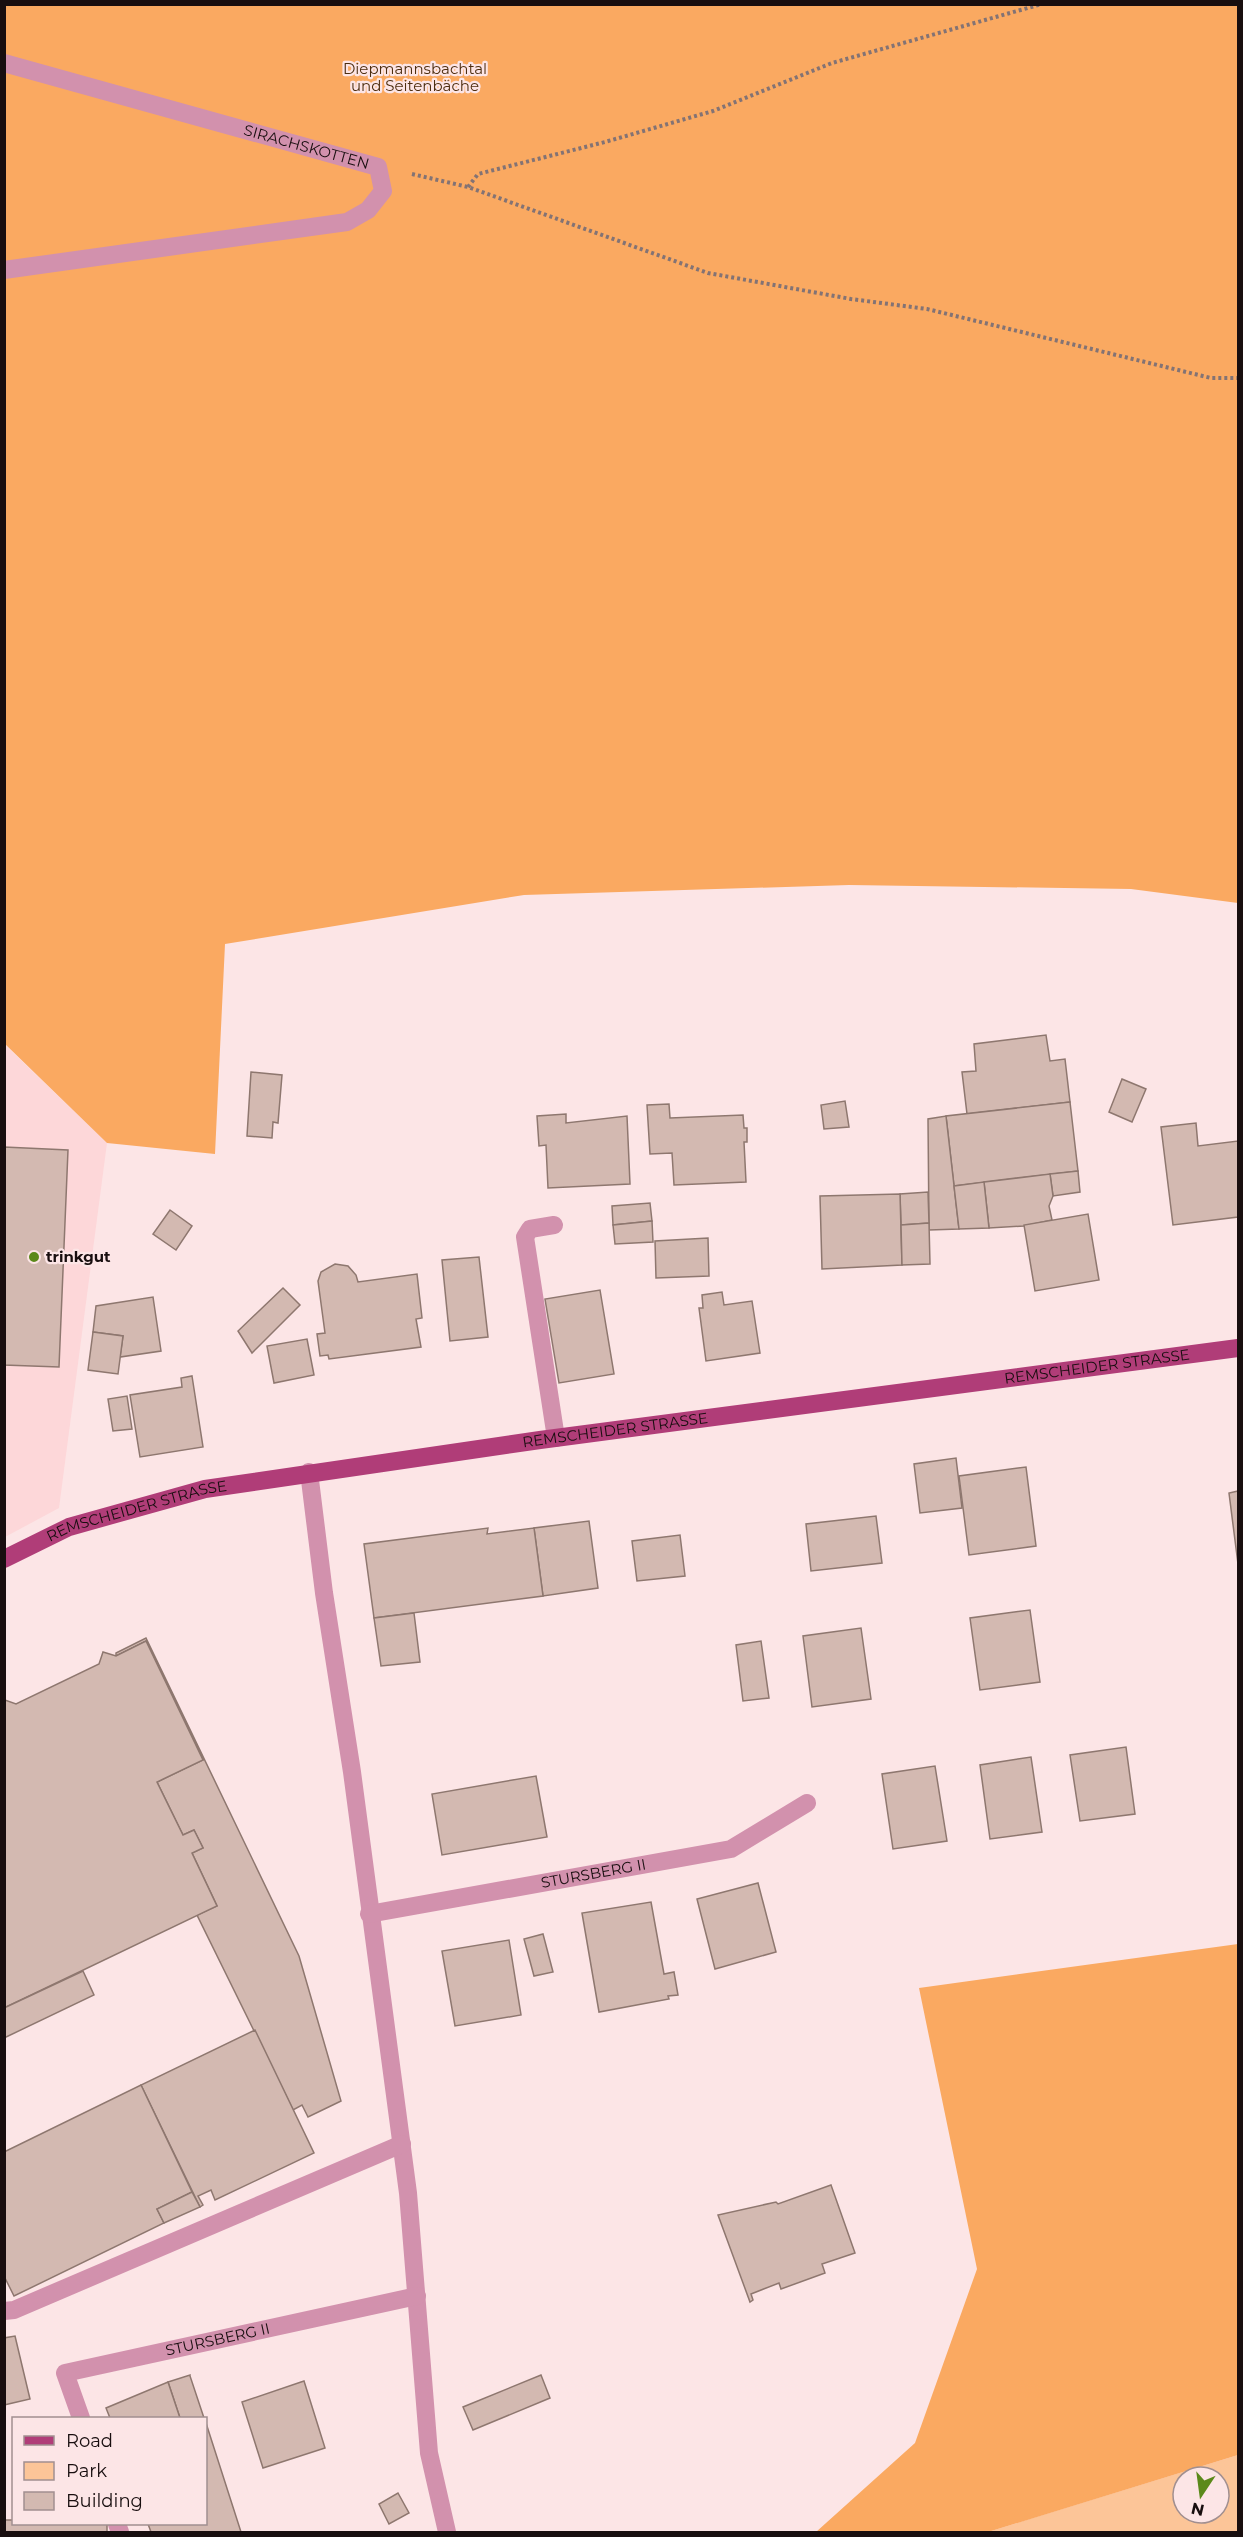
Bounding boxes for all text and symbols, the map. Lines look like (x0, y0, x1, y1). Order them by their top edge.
park label: Diepmannsbachtal und Seitenbäche (343, 59, 487, 95)
street label: SIRACHSKOTTEN (242, 120, 372, 173)
place label: trinkgut (46, 1247, 111, 1266)
marker: trinkgut (27, 1250, 41, 1264)
street label: REMSCHEIDER STRASSE (1003, 1344, 1191, 1388)
street label: REMSCHEIDER STRASSE (521, 1408, 709, 1451)
street label: REMSCHEIDER STRASSE (43, 1476, 228, 1546)
street label: STURSBERG II (539, 1854, 647, 1892)
street label: STURSBERG II (164, 2318, 271, 2360)
legend (12, 2417, 207, 2525)
text: Road (66, 2430, 113, 2452)
text: Park (66, 2460, 107, 2482)
north arrow (1171, 2465, 1231, 2525)
text: Building (66, 2490, 143, 2512)
text: N (1189, 2498, 1206, 2520)

